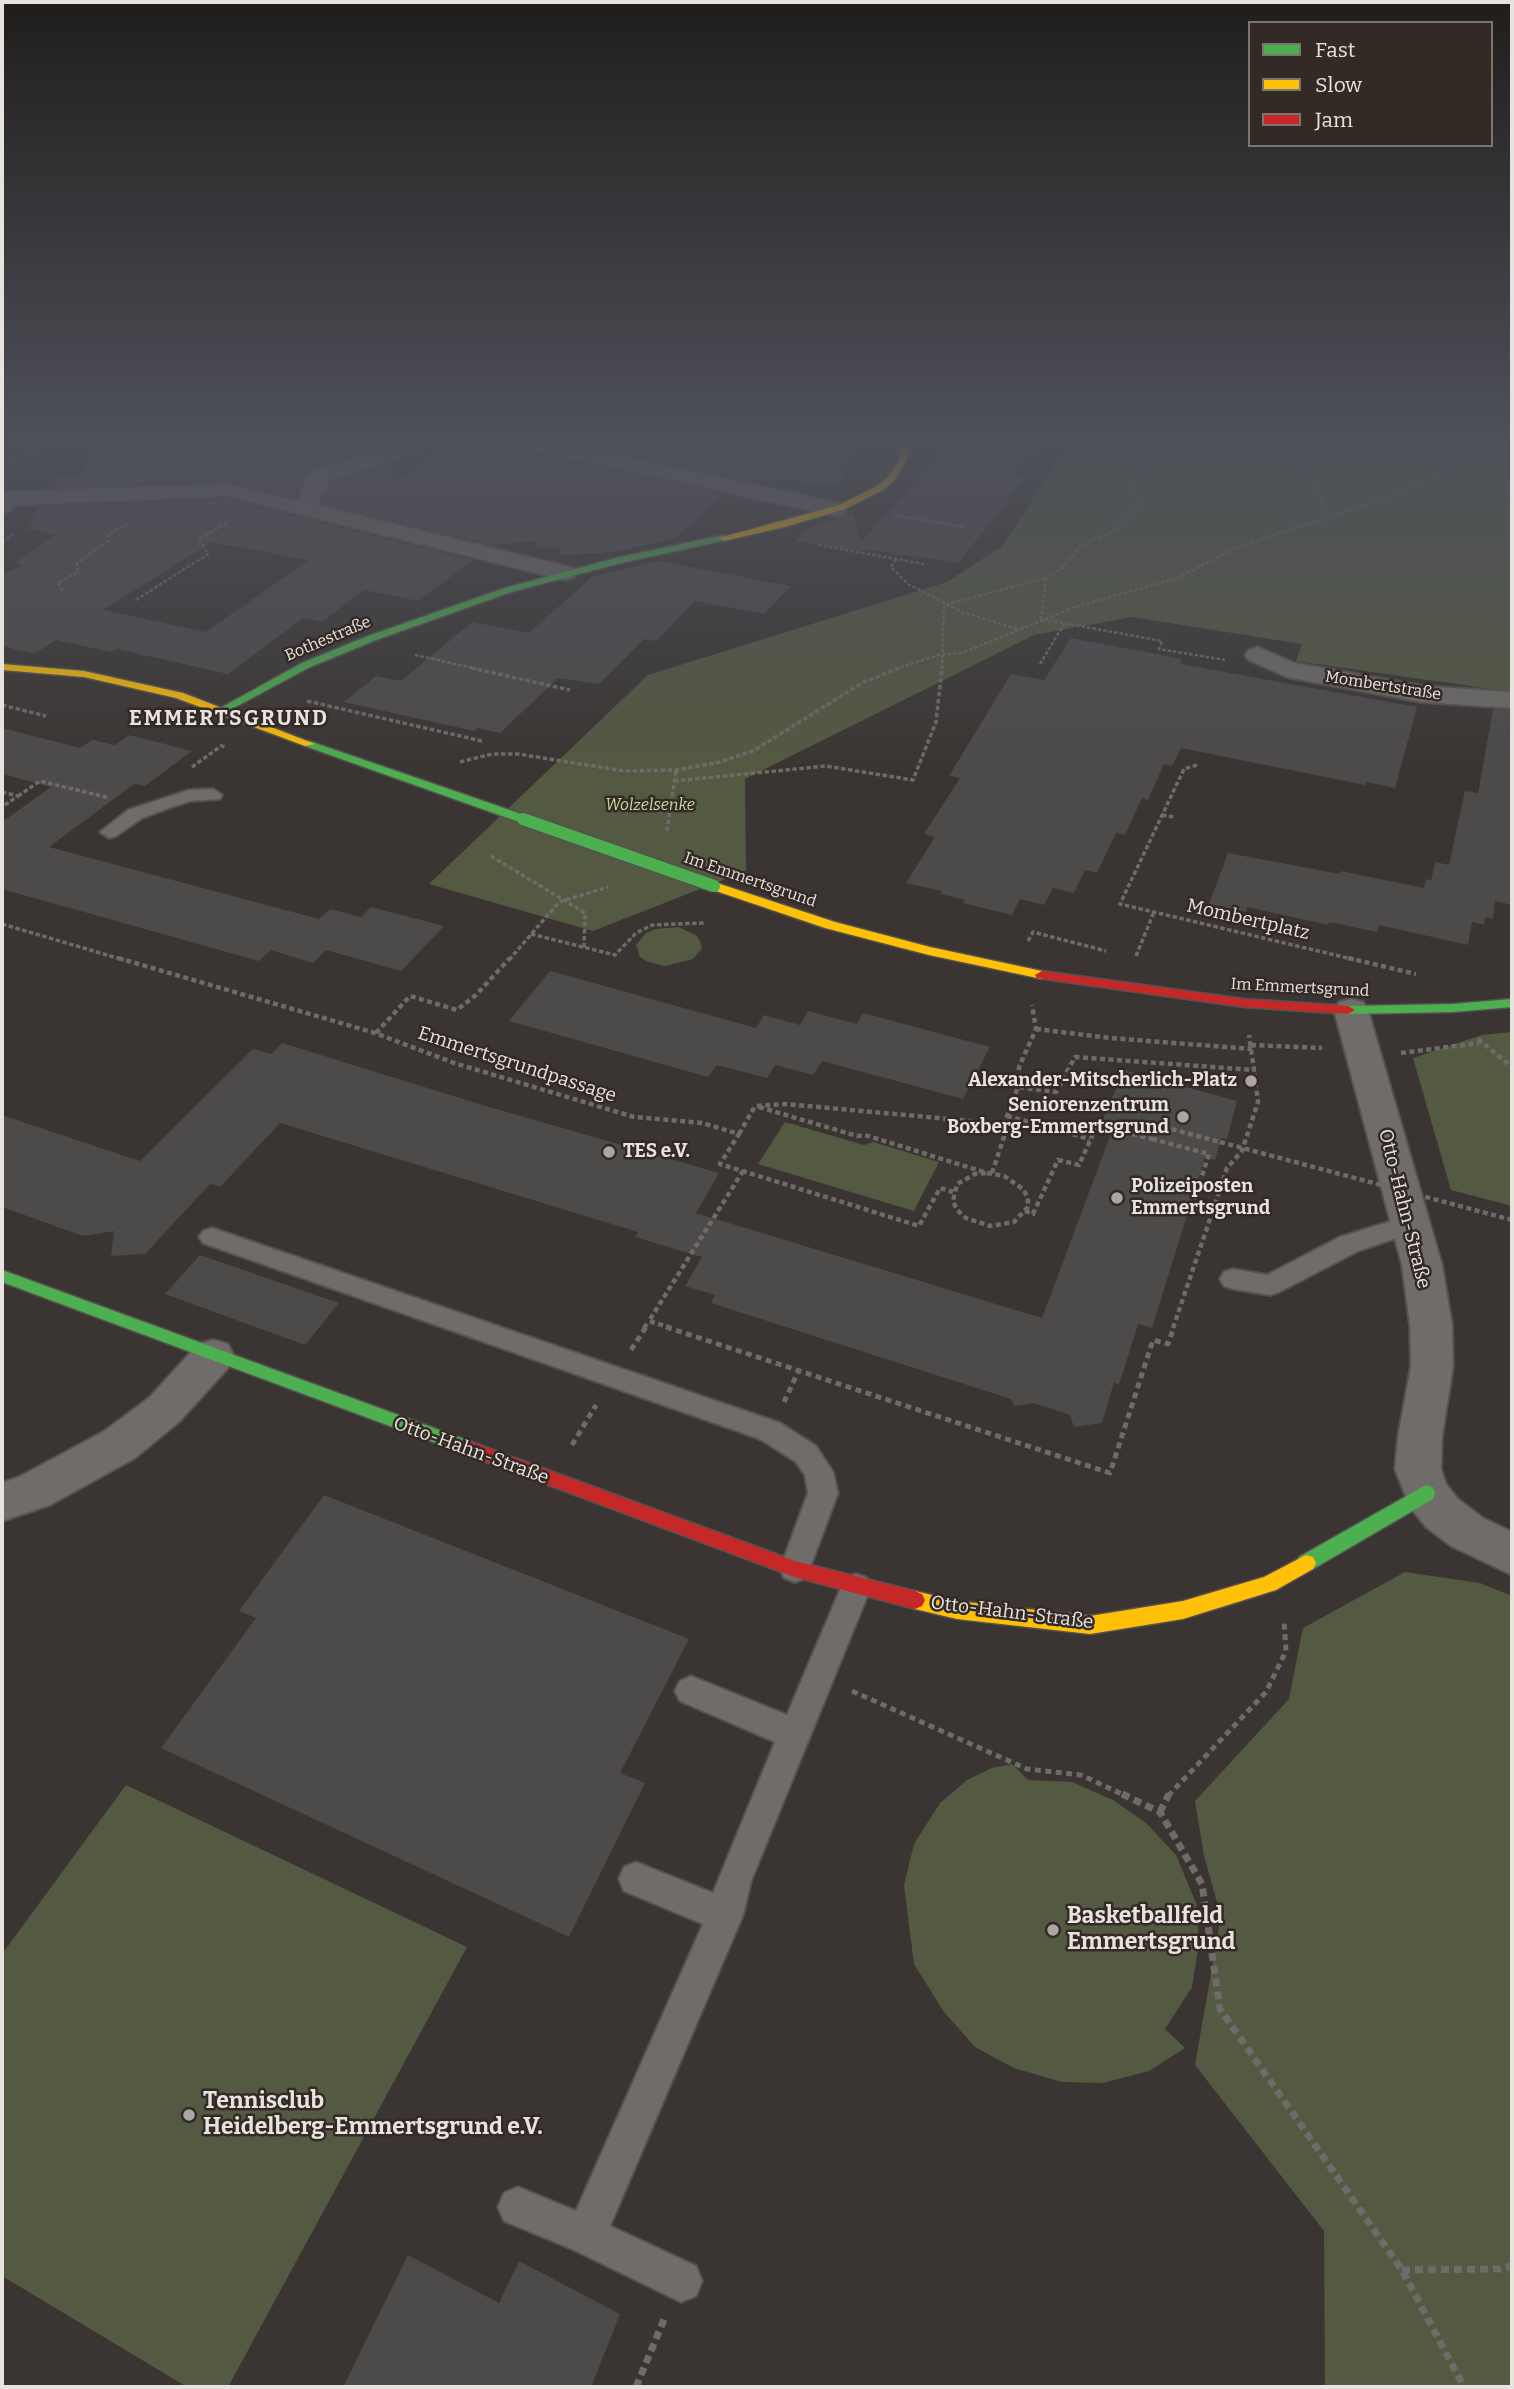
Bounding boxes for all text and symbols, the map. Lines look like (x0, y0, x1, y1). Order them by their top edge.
legend (1248, 21, 1493, 147)
text: Fast (1315, 37, 1355, 63)
text: Slow (1315, 72, 1362, 98)
text: Jam (1315, 107, 1353, 133)
street label: Bothestraße (282, 612, 374, 666)
street label: Mombertstraße (1324, 667, 1442, 705)
district label: EMMERTSGRUND (130, 706, 328, 732)
park label: Wolzelsenke (605, 796, 695, 816)
street label: Im Emmertsgrund (681, 848, 819, 912)
street label: Mombertplatz (1184, 895, 1312, 945)
street label: Im Emmertsgrund (1230, 975, 1370, 1001)
street label: Emmertsgrundpassage (415, 1022, 619, 1108)
place label: Alexander-Mitscherlich-Platz (968, 1070, 1237, 1092)
marker: Alexander-Mitscherlich-Platz (1243, 1073, 1259, 1089)
place label: Seniorenzentrum Boxberg-Emmertsgrund (947, 1095, 1169, 1139)
marker: Seniorenzentrum Boxberg-Emmertsgrund (1175, 1109, 1191, 1125)
street label: Otto-Hahn-Straße (1373, 1127, 1435, 1291)
place label: TES e.V. (623, 1141, 690, 1163)
marker: TES e.V. (601, 1144, 617, 1160)
place label: Polizeiposten Emmertsgrund (1131, 1176, 1270, 1220)
marker: Polizeiposten Emmertsgrund (1109, 1190, 1125, 1206)
street label: Otto-Hahn-Straße (390, 1412, 552, 1490)
street label: Otto-Hahn-Straße (929, 1592, 1095, 1634)
place label: Basketballfeld Emmertsgrund (1067, 1903, 1235, 1957)
marker: Basketballfeld Emmertsgrund (1045, 1922, 1061, 1938)
place label: Tennisclub Heidelberg-Emmertsgrund e.V. (203, 2088, 543, 2142)
marker: Tennisclub Heidelberg-Emmertsgrund e.V. (181, 2107, 197, 2123)

